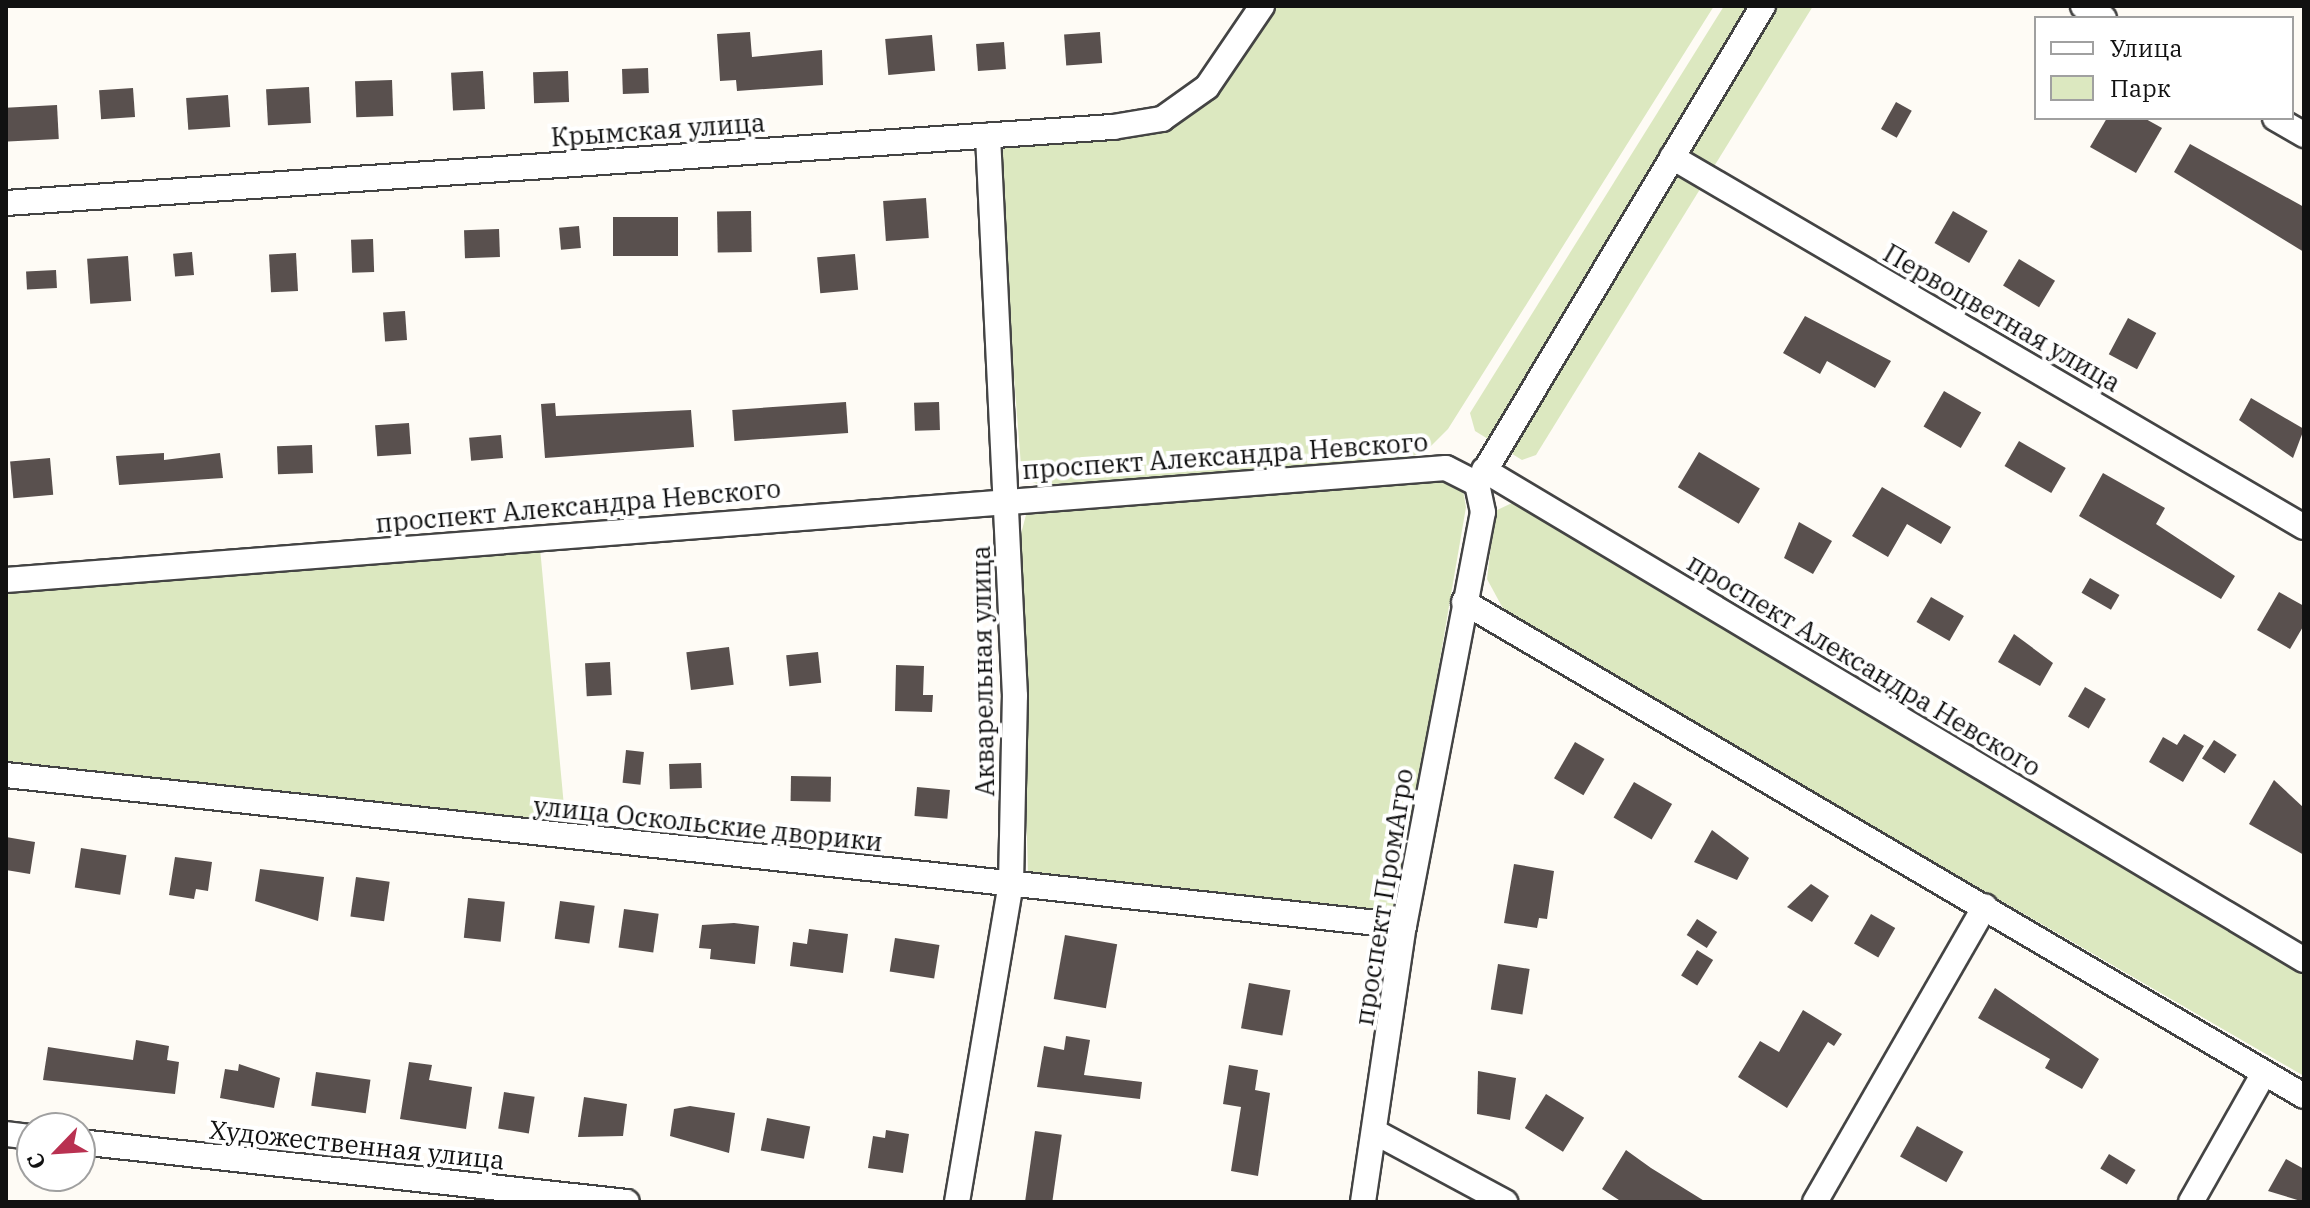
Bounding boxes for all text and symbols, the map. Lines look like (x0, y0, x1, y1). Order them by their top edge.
legend (2034, 16, 2294, 120)
text: Улица (2110, 32, 2183, 64)
text: Парк (2110, 72, 2171, 104)
street label: Крымская улица (550, 107, 766, 153)
street label: Первоцветная улица (1878, 237, 2126, 399)
street label: проспект Александра Невского (1021, 426, 1429, 486)
street label: проспект Александра Невского (374, 473, 782, 539)
street label: Акварельная улица (965, 545, 1001, 797)
street label: проспект Александра Невского (1682, 547, 2046, 783)
street label: проспект ПромАгро (1348, 766, 1420, 1028)
street label: улица Оскольские дворики (532, 790, 884, 858)
north arrow (16, 1112, 96, 1192)
street label: Художественная улица (208, 1114, 506, 1176)
text: С (19, 1149, 52, 1174)

